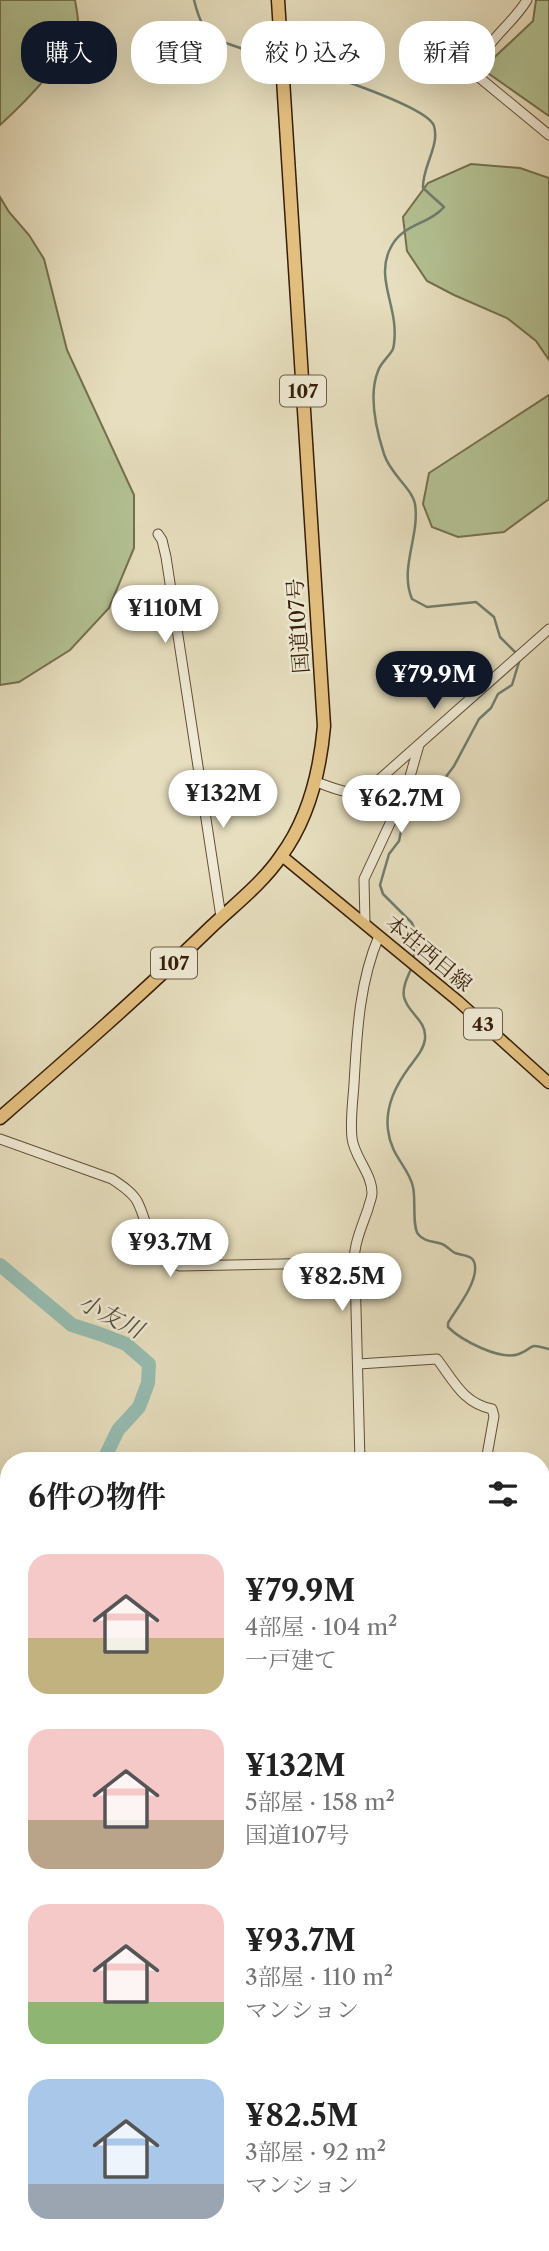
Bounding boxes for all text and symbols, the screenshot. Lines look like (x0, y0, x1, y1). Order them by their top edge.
chip: 購入 (21, 21, 117, 84)
chip: 賃貸 (131, 21, 227, 84)
chip: 絞り込み (241, 21, 385, 84)
chip: 新着 (399, 21, 495, 84)
road number: 107 (280, 376, 326, 406)
street label: 国道107号 (282, 578, 314, 674)
pin: ¥110M (116, 586, 214, 645)
text: ¥110M (127, 594, 203, 622)
pin: ¥79.9M (377, 652, 491, 711)
text: ¥79.9M (392, 660, 476, 688)
pin: ¥132M (174, 770, 272, 830)
pin: ¥62.7M (344, 776, 458, 835)
text: ¥132M (184, 779, 262, 807)
text: ¥62.7M (358, 784, 444, 812)
street label: 本荘西目線 (381, 910, 477, 996)
road number: 107 (151, 948, 197, 979)
road number: 43 (464, 1008, 502, 1040)
pin: ¥93.7M (113, 1220, 227, 1279)
text: ¥93.7M (128, 1228, 212, 1256)
pin: ¥82.5M (285, 1254, 399, 1313)
text: ¥82.5M (299, 1262, 386, 1290)
water label: 小友川 (74, 1288, 151, 1345)
icon: filters (484, 1475, 522, 1513)
text: 6件の物件 (28, 1478, 166, 1515)
text: ¥79.9M (245, 1572, 355, 1609)
icon: home (84, 1582, 168, 1666)
text: 4部屋 · 104 m² (245, 1613, 398, 1641)
text: 一戸建て (245, 1646, 337, 1674)
text: ¥132M (245, 1747, 346, 1784)
icon: home (84, 1757, 168, 1841)
text: 5部屋 · 158 m² (245, 1788, 395, 1816)
text: 国道107号 (245, 1821, 350, 1849)
text: ¥93.7M (245, 1922, 356, 1959)
icon: home (84, 1932, 168, 2016)
text: 3部屋 · 110 m² (245, 1963, 393, 1991)
text: マンション (245, 1996, 359, 2024)
text: ¥82.5M (245, 2097, 358, 2134)
icon: home (84, 2107, 168, 2191)
text: 3部屋 · 92 m² (245, 2138, 386, 2166)
text: マンション (245, 2171, 359, 2199)

